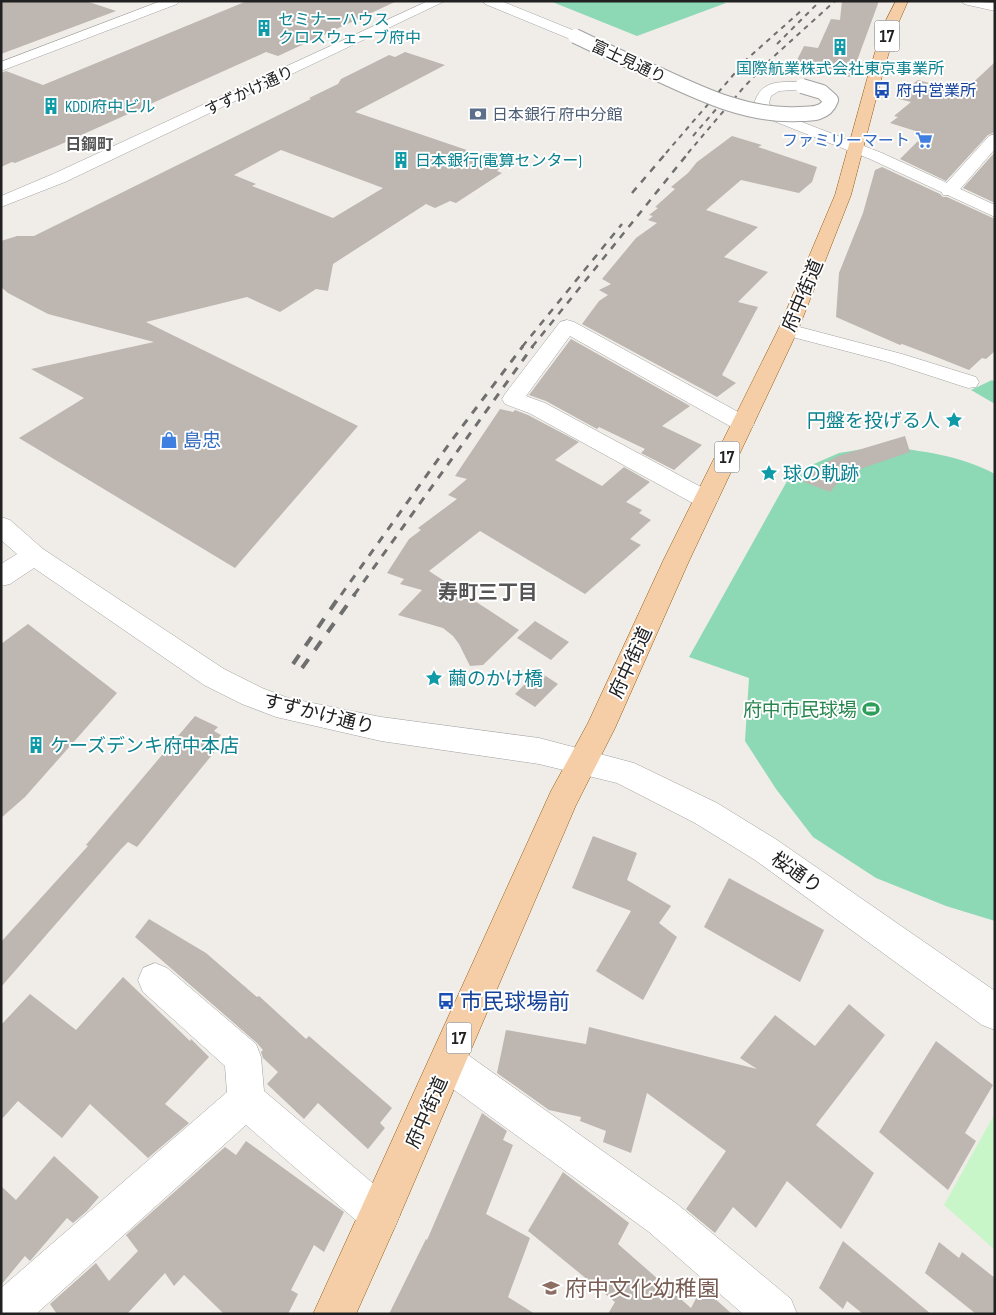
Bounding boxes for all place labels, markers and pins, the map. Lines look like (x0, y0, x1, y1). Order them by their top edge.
place label: セミナーハウス クロスウェーブ府中 (278, 11, 421, 48)
building icon: セミナーハウス クロスウェーブ府中 (254, 18, 274, 38)
building icon: 国際航業株式会社東京事業所 (830, 37, 850, 57)
place label: 国際航業株式会社東京事業所 (736, 60, 944, 79)
bus stop icon: 府中営業所 (872, 80, 892, 100)
place label: 府中営業所 (896, 82, 976, 101)
building icon: KDDI府中ビル (41, 96, 61, 116)
place label: KDDI府中ビル (65, 98, 155, 117)
bank icon: 日本銀行 府中分館 (468, 104, 488, 124)
place label: 日本銀行 府中分館 (492, 106, 623, 125)
supermarket icon: ファミリーマート (914, 130, 934, 150)
place label: ファミリーマート (782, 132, 910, 151)
building icon: 日本銀行(電算センター) (391, 150, 411, 170)
place label: 日本銀行(電算センター) (415, 152, 582, 171)
place label: 円盤を投げる人 (807, 410, 940, 433)
place icon: 円盤を投げる人 (944, 410, 964, 430)
shop icon: 島忠 (159, 430, 179, 450)
place label: 島忠 (183, 430, 221, 453)
place icon: 球の軌跡 (759, 463, 779, 483)
place label: 球の軌跡 (783, 463, 859, 486)
place icon: 繭のかけ橋 (424, 668, 444, 688)
place label: 繭のかけ橋 (448, 668, 543, 691)
place label: 府中市民球場 (743, 699, 857, 722)
sports icon: 府中市民球場 (861, 699, 881, 719)
building icon: ケーズデンキ府中本店 (26, 735, 46, 755)
place label: ケーズデンキ府中本店 (50, 735, 239, 758)
place label: 市民球場前 (460, 989, 570, 1016)
bus stop icon: 市民球場前 (436, 991, 456, 1011)
place label: 府中文化幼稚園 (565, 1276, 719, 1303)
school or university icon: 府中文化幼稚園 (541, 1278, 561, 1298)

